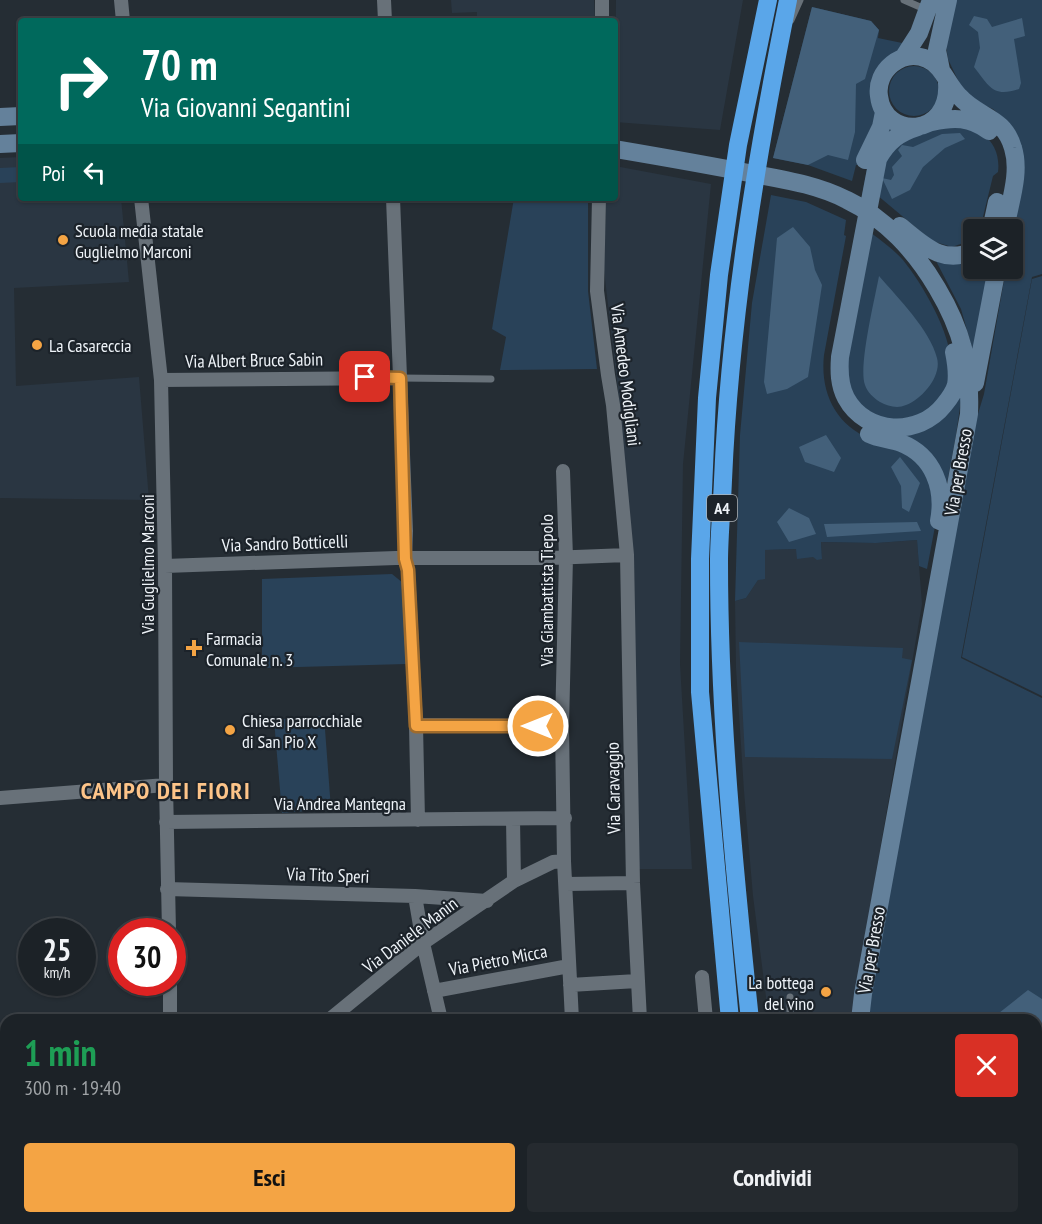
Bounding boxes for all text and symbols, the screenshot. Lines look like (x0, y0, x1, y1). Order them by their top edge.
text: 70 m (141, 37, 218, 92)
icon: right (42, 42, 120, 120)
text: Via Giovanni Segantini (141, 90, 351, 124)
icon: left (78, 156, 111, 189)
text: Poi (42, 159, 66, 187)
place label: Scuola media statale Guglielmo Marconi (75, 219, 204, 263)
map controls (963, 219, 1023, 279)
button: layers (963, 219, 1023, 279)
marker: Scuola media statale Guglielmo Marconi (56, 233, 70, 247)
street label: Via Amedeo Modigliani (606, 302, 646, 447)
place label: La Casareccia (49, 334, 132, 357)
marker: La Casareccia (30, 338, 44, 352)
street label: Via Albert Bruce Sabin (184, 347, 323, 373)
pin (339, 351, 390, 402)
icon: arrive (348, 360, 381, 393)
street label: Via per Bresso (939, 426, 977, 518)
street label: Via Guglielmo Marconi (136, 494, 159, 635)
road number: A4 (707, 495, 737, 521)
street label: Via Giambattista Tiepolo (535, 514, 558, 667)
street label: Via Sandro Botticelli (220, 529, 349, 557)
place label: Farmacia Comunale n. 3 (206, 627, 293, 671)
marker: Farmacia Comunale n. 3 (187, 641, 201, 655)
position arrow (506, 694, 570, 758)
place label: Chiesa parrocchiale di San Pio X (242, 709, 362, 753)
marker: Chiesa parrocchiale di San Pio X (223, 723, 237, 737)
street label: Via Caravaggio (601, 742, 625, 835)
district label: CAMPO DEI FIORI (81, 775, 251, 806)
street label: Via Andrea Mantegna (273, 792, 406, 815)
street label: Via Tito Speri (285, 862, 370, 888)
street label: Via Daniele Manin (357, 892, 462, 979)
street label: Via per Bresso (852, 904, 890, 996)
speed limit sign: 30 (108, 918, 186, 996)
text: 25 (43, 930, 71, 969)
street label: Via Pietro Micca (446, 939, 549, 981)
text: km/h (44, 963, 70, 982)
place label: La bottega del vino (748, 971, 814, 1015)
marker: La bottega del vino (819, 985, 833, 999)
text: 1 min (24, 1029, 97, 1076)
button: close (955, 1034, 1018, 1097)
text: 300 m · 19:40 (24, 1075, 121, 1101)
button: Esci (24, 1143, 515, 1212)
button: Condividi (527, 1143, 1018, 1212)

